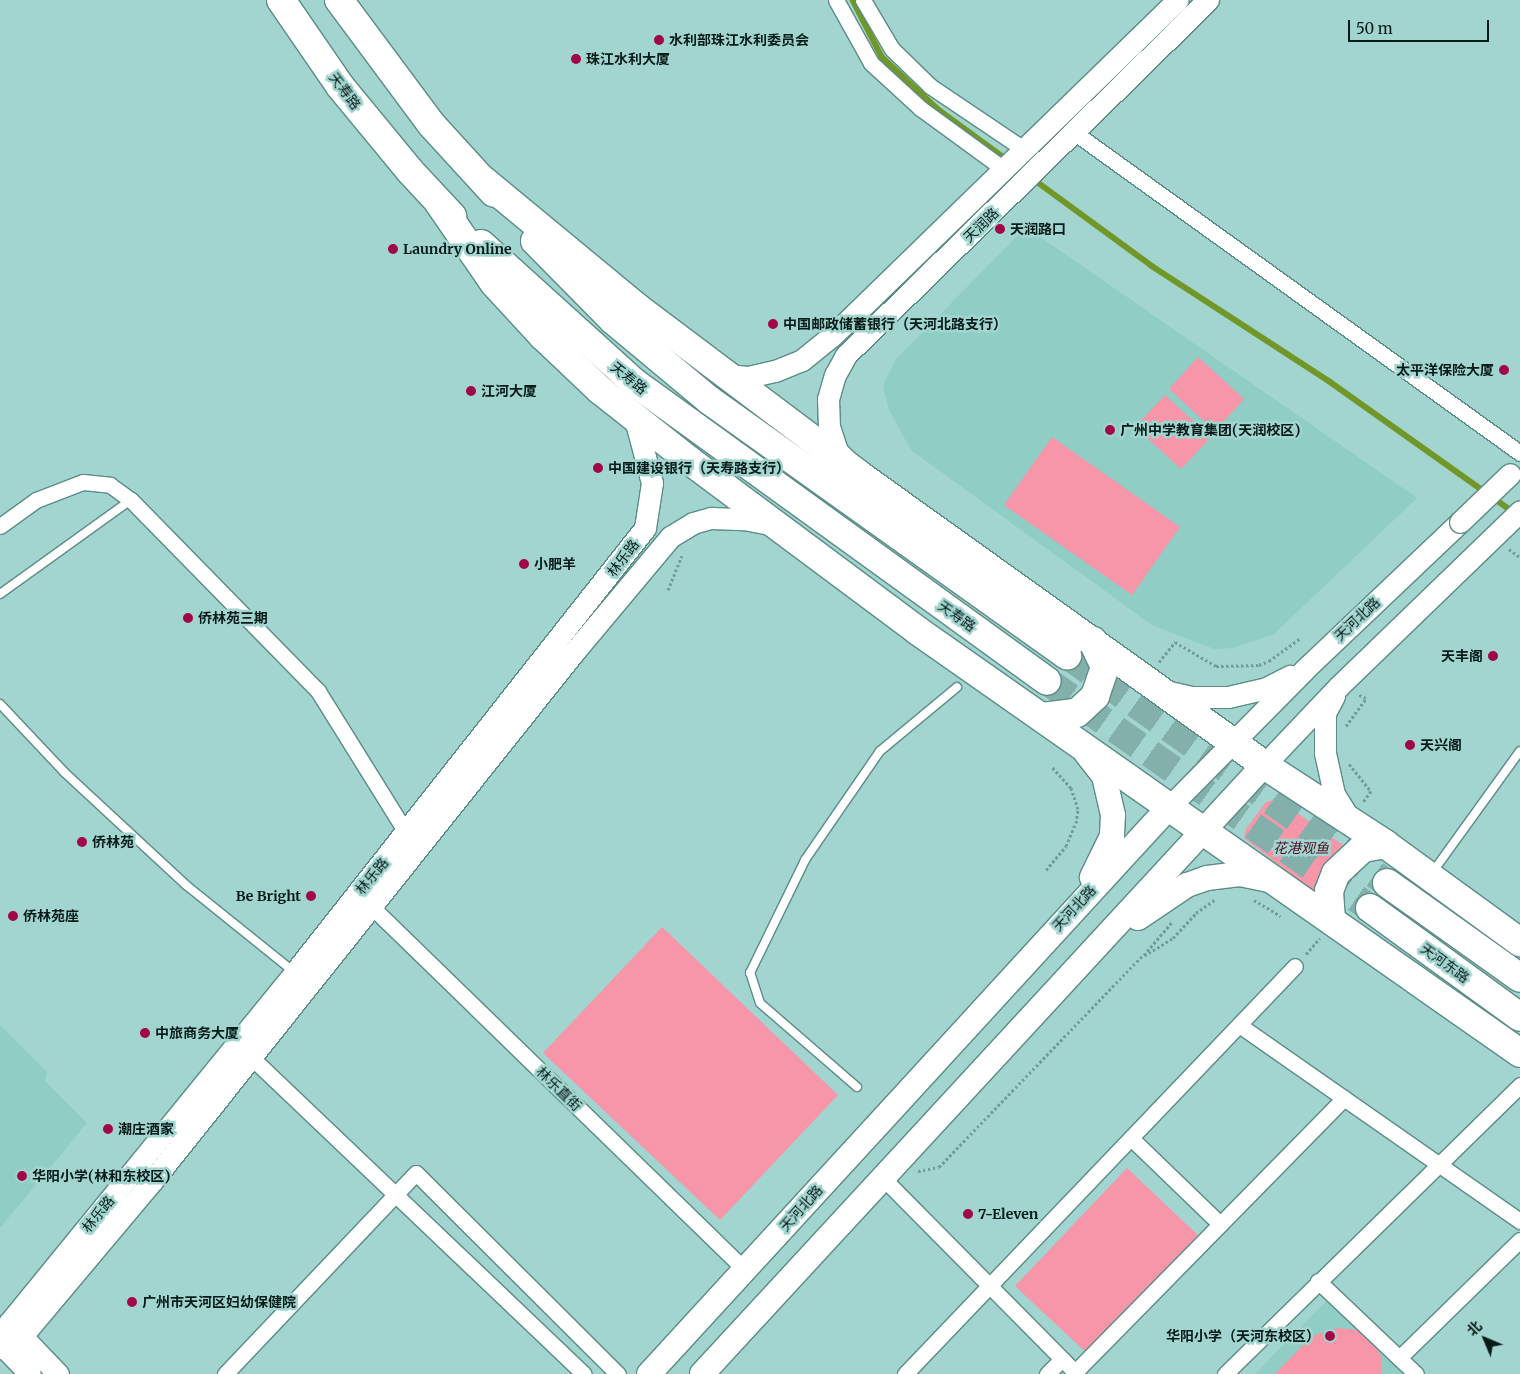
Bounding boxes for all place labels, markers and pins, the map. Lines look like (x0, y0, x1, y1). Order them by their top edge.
place label: 水利部珠江水利委员会 (669, 32, 809, 48)
marker: 水利部珠江水利委员会 (653, 34, 665, 46)
place label: 珠江水利大厦 (586, 51, 670, 67)
marker: 珠江水利大厦 (570, 53, 582, 65)
place label: 天润路口 (1010, 221, 1066, 237)
marker: 天润路口 (994, 223, 1006, 235)
place label: Laundry Online (403, 241, 512, 257)
marker: Laundry Online (387, 243, 399, 255)
place label: 中国邮政储蓄银行（天河北路支行） (783, 316, 1007, 332)
marker: 中国邮政储蓄银行（天河北路支行） (767, 318, 779, 330)
place label: 太平洋保险大厦 (1396, 362, 1494, 378)
marker: 太平洋保险大厦 (1498, 364, 1510, 376)
place label: 江河大厦 (481, 383, 537, 399)
marker: 江河大厦 (465, 385, 477, 397)
place label: 广州中学教育集团(天润校区) (1120, 422, 1300, 438)
marker: 广州中学教育集团(天润校区) (1104, 424, 1116, 436)
place label: 中国建设银行（天寿路支行） (608, 460, 790, 476)
marker: 中国建设银行（天寿路支行） (592, 462, 604, 474)
place label: 小肥羊 (534, 556, 576, 572)
marker: 小肥羊 (518, 558, 530, 570)
place label: 侨林苑三期 (198, 610, 268, 626)
marker: 侨林苑三期 (182, 612, 194, 624)
place label: 天丰阁 (1441, 648, 1483, 664)
marker: 天丰阁 (1487, 650, 1499, 662)
place label: 天兴阁 (1420, 737, 1462, 753)
marker: 天兴阁 (1404, 739, 1416, 751)
place label: 侨林苑 (92, 834, 134, 850)
marker: 侨林苑 (76, 836, 88, 848)
place label: Be Bright (236, 888, 301, 904)
marker: Be Bright (305, 890, 317, 902)
place label: 侨林苑座 (23, 908, 79, 924)
marker: 侨林苑座 (7, 910, 19, 922)
place label: 中旅商务大厦 (155, 1025, 239, 1041)
marker: 中旅商务大厦 (139, 1027, 151, 1039)
place label: 潮庄酒家 (118, 1121, 174, 1137)
marker: 潮庄酒家 (102, 1123, 114, 1135)
place label: 华阳小学(林和东校区) (32, 1168, 170, 1184)
marker: 华阳小学(林和东校区) (16, 1170, 28, 1182)
place label: 7-Eleven (978, 1206, 1038, 1222)
marker: 7-Eleven (962, 1208, 974, 1220)
place label: 广州市天河区妇幼保健院 (142, 1294, 296, 1310)
marker: 广州市天河区妇幼保健院 (126, 1296, 138, 1308)
place label: 华阳小学（天河东校区） (1166, 1328, 1320, 1344)
marker: 华阳小学（天河东校区） (1324, 1330, 1336, 1342)

